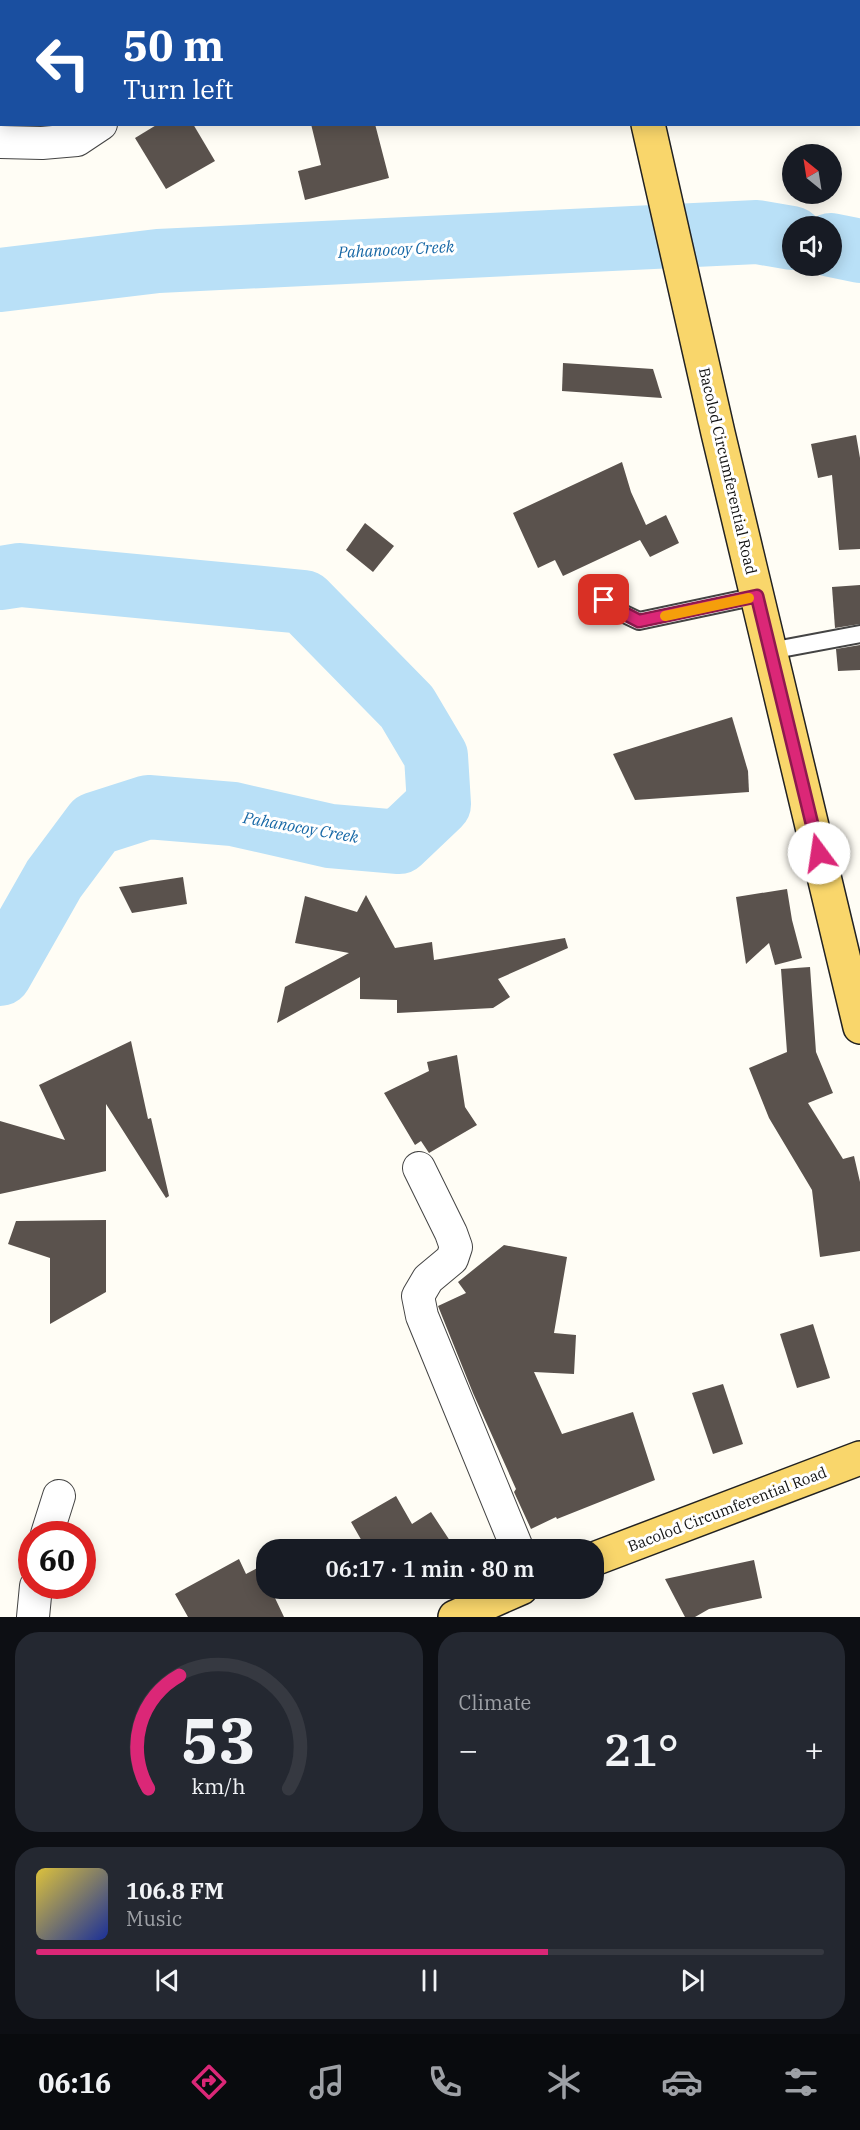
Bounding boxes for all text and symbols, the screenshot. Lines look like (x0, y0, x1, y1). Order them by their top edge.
text: 50 m (123, 18, 224, 73)
icon: left (24, 24, 102, 102)
text: Turn left (123, 71, 234, 106)
north arrow (782, 144, 842, 204)
map controls (782, 144, 842, 276)
button: sound (782, 216, 842, 276)
water label: Pahanocoy Creek (336, 236, 455, 262)
street label: Bacolod Circumferential Road (695, 366, 761, 576)
pin (578, 574, 629, 625)
icon: arrive (587, 583, 620, 616)
water label: Pahanocoy Creek (241, 807, 361, 847)
position arrow (787, 821, 851, 885)
street label: Bacolod Circumferential Road (625, 1462, 829, 1556)
speed limit sign: 60 (18, 1521, 96, 1599)
text: 06:17 · 1 min · 80 m (326, 1554, 534, 1583)
text: Climate (459, 1689, 531, 1716)
text: 53 (181, 1699, 256, 1780)
text: 21° (604, 1720, 679, 1778)
text: − (459, 1728, 478, 1771)
text: + (804, 1728, 824, 1771)
text: km/h (192, 1772, 246, 1800)
text: 106.8 FM (126, 1876, 224, 1905)
text: Music (126, 1905, 182, 1932)
icon: previous (151, 1964, 184, 1997)
icon: pause (413, 1964, 446, 1997)
icon: next (676, 1964, 709, 1997)
icon: directions (188, 2061, 230, 2103)
icon: music (306, 2061, 348, 2103)
icon: phone (424, 2061, 466, 2103)
icon: climate (543, 2061, 585, 2103)
icon: car (661, 2061, 703, 2103)
icon: filters (780, 2061, 822, 2103)
text: 06:16 (38, 2065, 111, 2100)

